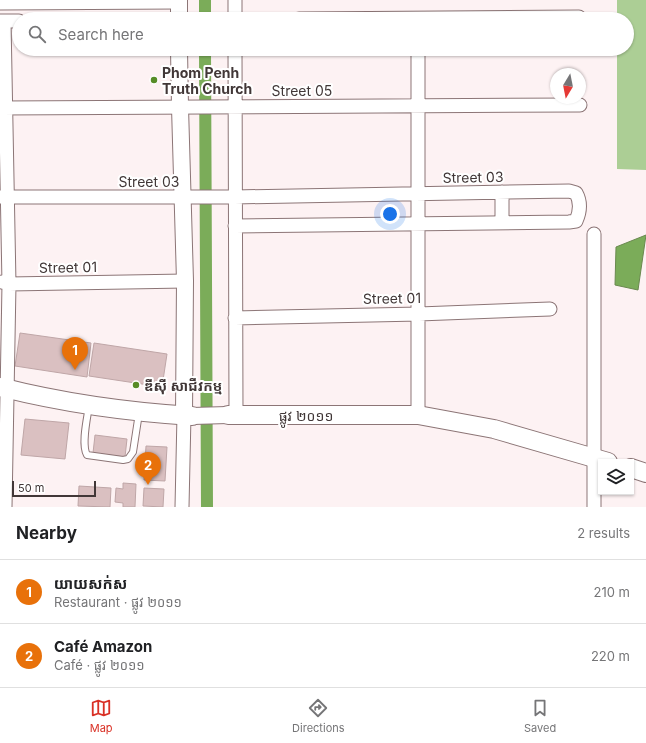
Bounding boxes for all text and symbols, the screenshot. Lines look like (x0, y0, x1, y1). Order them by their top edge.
search box (12, 12, 634, 56)
icon: search (26, 23, 48, 45)
text: Search here (58, 25, 144, 44)
place label: Phom Penh Truth Church (162, 64, 252, 97)
north arrow (550, 68, 586, 104)
marker: Phom Penh Truth Church (149, 75, 159, 85)
street label: Street 05 (272, 82, 332, 99)
street label: Street 03 (442, 168, 504, 186)
street label: Street 03 (119, 173, 179, 190)
your location (380, 204, 400, 224)
street label: Street 01 (39, 258, 97, 276)
street label: Street 01 (363, 289, 421, 307)
pin: 1 (62, 337, 88, 370)
place label: ឌីស៊ី សាជីវកម្ម (144, 377, 222, 395)
marker: ឌីស៊ី សាជីវកម្ម (131, 380, 141, 390)
street label: ផ្លូវ ២០១១ (279, 407, 333, 428)
pin: 2 (135, 452, 161, 485)
map controls (598, 459, 634, 495)
button: layers (598, 459, 634, 495)
scale bar (12, 479, 96, 498)
text: 50 m (18, 481, 44, 495)
text: Nearby (16, 523, 77, 543)
text: 2 results (577, 525, 630, 541)
text: យាយសក់ស (54, 574, 127, 593)
text: 1 (26, 584, 32, 600)
text: 210 m (594, 584, 630, 600)
text: Restaurant · ផ្លូវ ២០១១ (54, 594, 182, 610)
text: Café Amazon (54, 637, 152, 656)
text: 2 (25, 648, 33, 664)
text: 220 m (591, 648, 630, 664)
text: Café · ផ្លូវ ២០១១ (54, 657, 145, 673)
tab: Map (90, 697, 113, 735)
tab: Directions (292, 697, 345, 735)
tab: Saved (524, 697, 556, 735)

